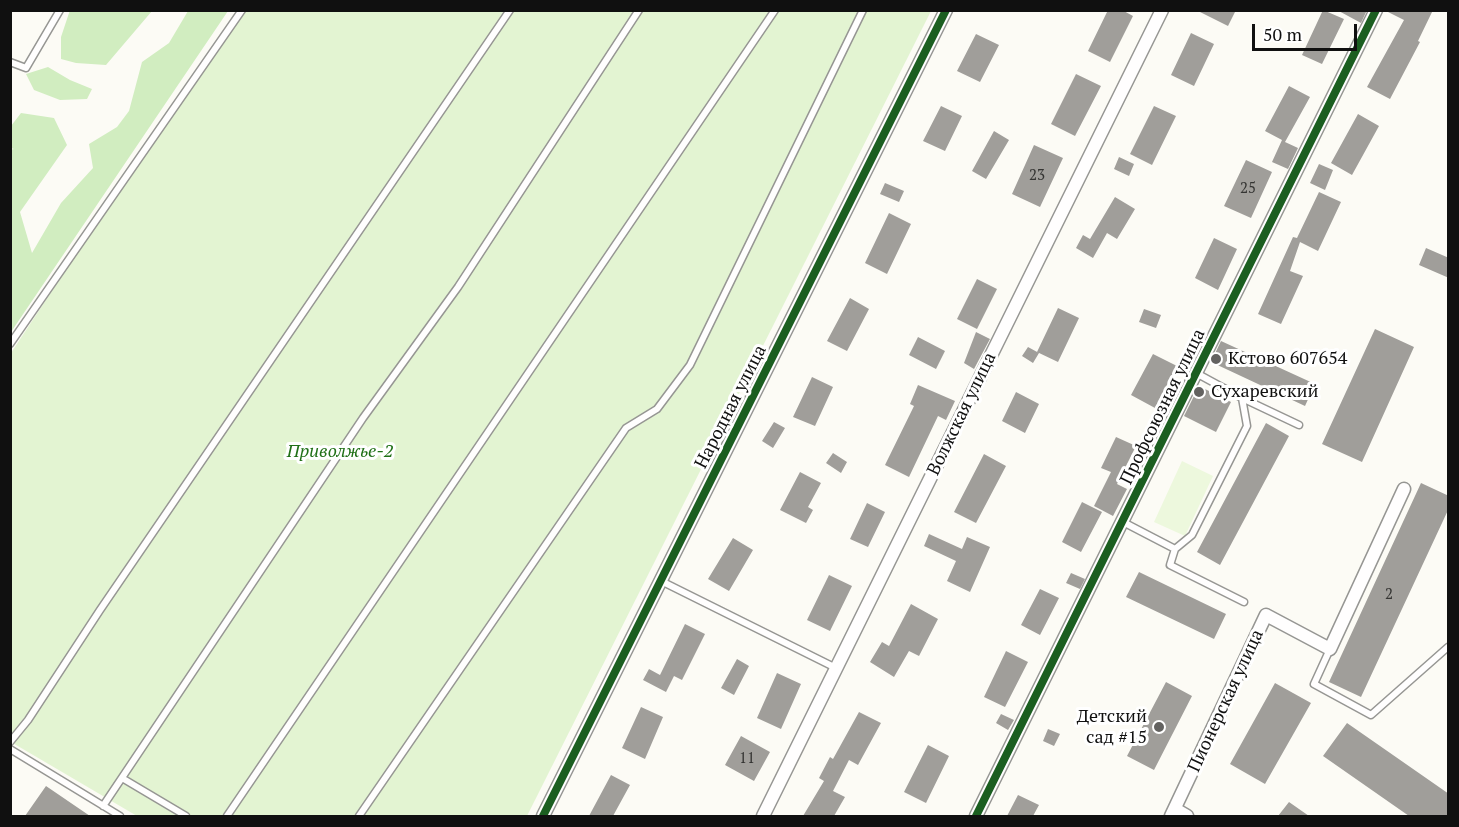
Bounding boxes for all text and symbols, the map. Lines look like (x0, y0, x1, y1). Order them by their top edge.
scale bar (1255, 12, 1360, 50)
text: 50 m (1263, 22, 1302, 46)
house number: 23 (1029, 167, 1045, 185)
house number: 25 (1240, 180, 1256, 198)
street label: Профсоюзная улица (1116, 326, 1210, 488)
street label: Народная улица (691, 342, 771, 472)
place label: Кстово 607654 (1228, 348, 1347, 370)
street label: Волжская улица (923, 349, 1001, 479)
marker: Кстово 607654 (1209, 352, 1223, 366)
place label: Сухаревский (1211, 381, 1318, 403)
marker: Сухаревский (1192, 385, 1206, 399)
park label: Приволжье-2 (287, 441, 393, 463)
house number: 2 (1385, 586, 1393, 604)
street label: Пионерская улица (1183, 626, 1269, 776)
place label: Детский сад #15 (1077, 706, 1147, 748)
marker: Детский сад #15 (1152, 720, 1166, 734)
house number: 11 (739, 750, 755, 768)

